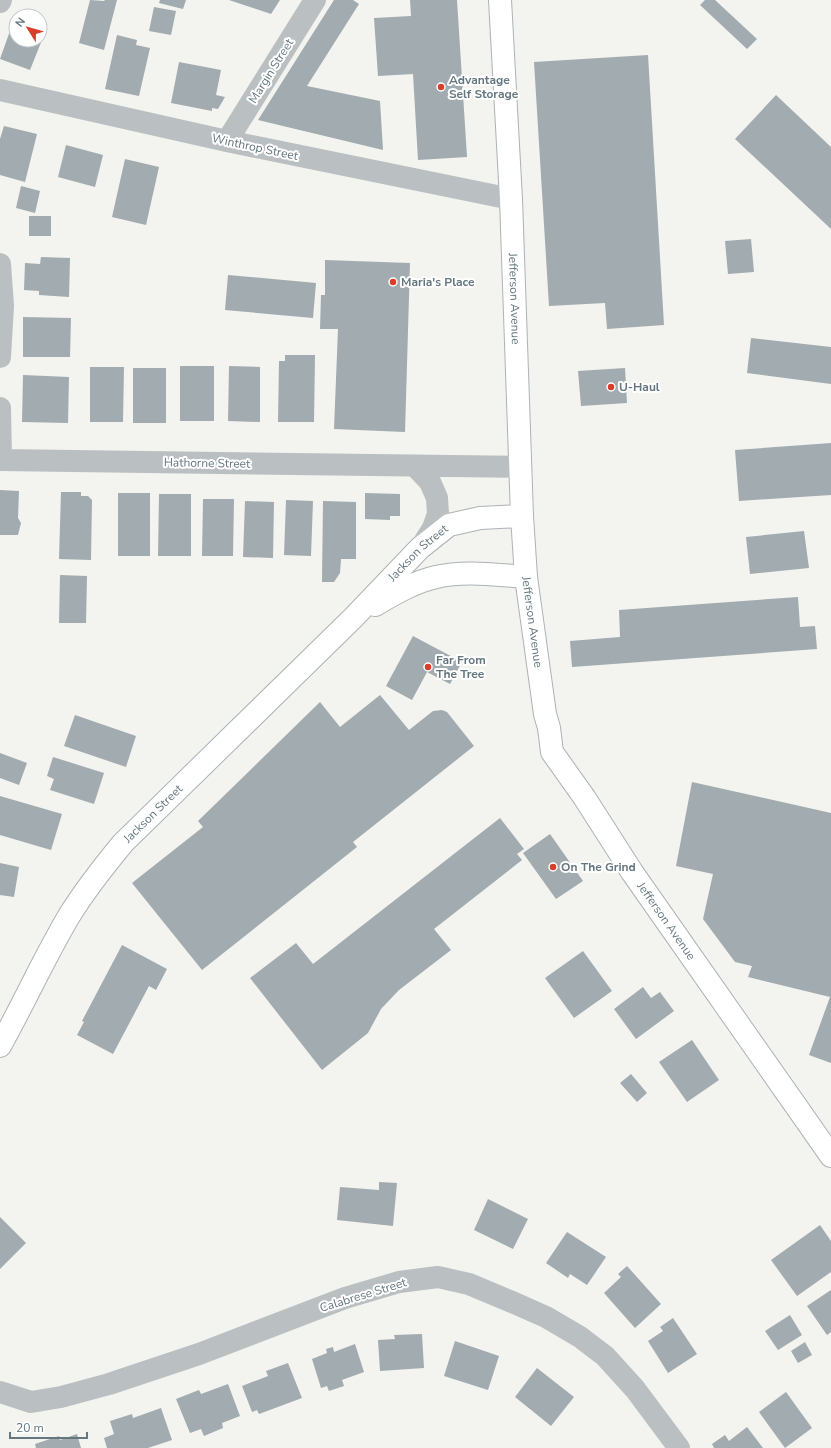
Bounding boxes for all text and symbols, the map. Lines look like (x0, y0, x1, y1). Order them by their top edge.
north arrow (8, 8, 48, 48)
text: N (12, 14, 29, 30)
street label: Margin Street (245, 35, 298, 106)
place label: Advantage Self Storage (449, 72, 519, 102)
marker: Advantage Self Storage (436, 82, 446, 92)
street label: Winthrop Street (211, 130, 300, 164)
street label: Jefferson Avenue (505, 251, 524, 345)
place label: Maria's Place (401, 274, 475, 290)
marker: Maria's Place (388, 277, 398, 287)
place label: U-Haul (619, 379, 660, 395)
marker: U-Haul (606, 382, 616, 392)
street label: Hathorne Street (164, 454, 251, 472)
street label: Jackson Street (384, 520, 452, 585)
street label: Jefferson Avenue (518, 574, 546, 669)
place label: Far From The Tree (436, 652, 486, 682)
marker: Far From The Tree (423, 662, 433, 672)
street label: Jackson Street (119, 781, 187, 847)
place label: On The Grind (561, 859, 636, 875)
marker: On The Grind (548, 862, 558, 872)
street label: Jefferson Avenue (633, 878, 699, 963)
street label: Calabrese Street (318, 1274, 409, 1316)
scale bar (10, 1414, 87, 1440)
text: 20 m (16, 1420, 44, 1436)

